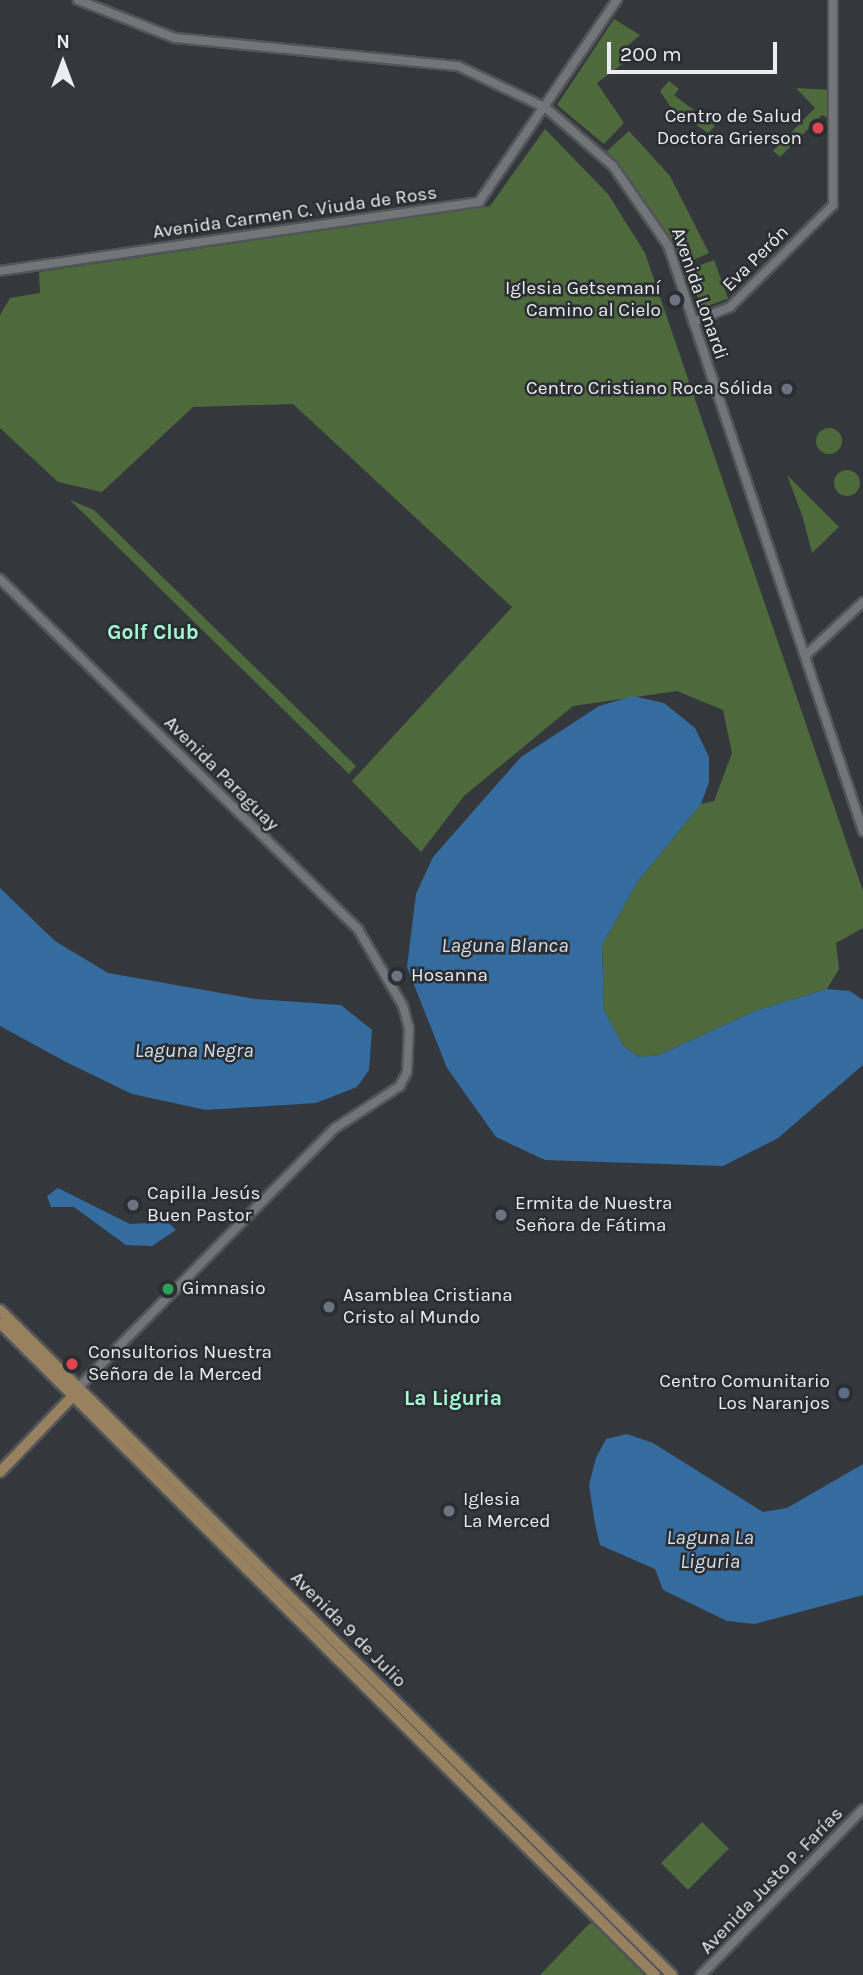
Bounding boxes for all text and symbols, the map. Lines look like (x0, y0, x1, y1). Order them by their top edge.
north arrow (28, 28, 98, 98)
scale bar (611, 28, 781, 72)
text: N (56, 31, 70, 53)
text: 200 m (620, 42, 682, 66)
place label: Centro de Salud Doctora Grierson (657, 106, 802, 150)
marker: Centro de Salud Doctora Grierson (808, 118, 828, 138)
street label: Avenida Carmen C. Viuda de Ross (151, 182, 439, 244)
street label: Eva Perón (718, 221, 794, 297)
street label: Avenida Lonardi (666, 225, 732, 363)
place label: Iglesia Getsemaní Camino al Cielo (505, 278, 661, 322)
marker: Iglesia Getsemaní Camino al Cielo (667, 292, 683, 308)
place label: Centro Cristiano Roca Sólida (526, 378, 773, 400)
marker: Centro Cristiano Roca Sólida (779, 381, 795, 397)
district label: Golf Club (107, 619, 199, 645)
street label: Avenida Paraguay (159, 712, 283, 836)
water label: Laguna Blanca (441, 932, 569, 958)
place label: Hosanna (411, 965, 488, 987)
marker: Hosanna (389, 968, 405, 984)
water label: Laguna Negra (134, 1037, 254, 1063)
place label: Capilla Jesús Buen Pastor (147, 1183, 260, 1227)
place label: Ermita de Nuestra Señora de Fátima (515, 1193, 672, 1237)
marker: Capilla Jesús Buen Pastor (125, 1197, 141, 1213)
marker: Ermita de Nuestra Señora de Fátima (493, 1207, 509, 1223)
place label: Gimnasio (182, 1278, 266, 1300)
marker: Gimnasio (160, 1281, 176, 1297)
place label: Asamblea Cristiana Cristo al Mundo (343, 1285, 513, 1329)
marker: Asamblea Cristiana Cristo al Mundo (321, 1299, 337, 1315)
place label: Consultorios Nuestra Señora de la Merced (88, 1342, 272, 1386)
marker: Consultorios Nuestra Señora de la Merced (62, 1354, 82, 1374)
place label: Centro Comunitario Los Naranjos (659, 1371, 830, 1415)
district label: La Liguria (404, 1385, 502, 1411)
marker: Centro Comunitario Los Naranjos (836, 1385, 852, 1401)
place label: Iglesia La Merced (463, 1489, 550, 1533)
marker: Iglesia La Merced (441, 1503, 457, 1519)
water label: Laguna La Liguria (666, 1524, 754, 1574)
street label: Avenida 9 de Julio (285, 1567, 411, 1693)
street label: Avenida Justo P. Farías (696, 1803, 848, 1959)

